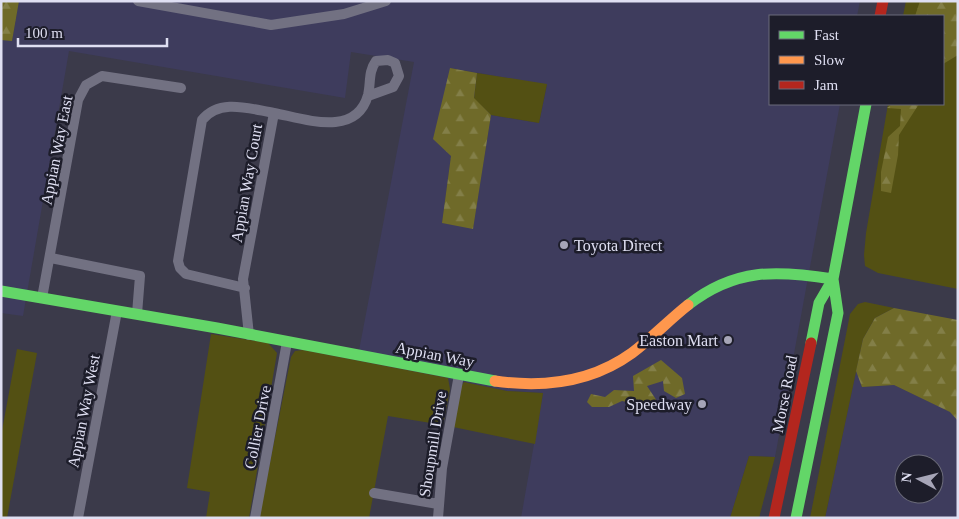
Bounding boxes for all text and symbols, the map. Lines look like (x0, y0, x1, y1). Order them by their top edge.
scale bar (18, 15, 166, 47)
legend (769, 15, 944, 105)
text: 100 m (25, 25, 63, 41)
text: Fast (814, 27, 840, 43)
text: Slow (814, 52, 845, 68)
text: Jam (814, 77, 838, 93)
street label: Appian Way East (38, 93, 77, 207)
street label: Appian Way Court (228, 122, 266, 244)
place label: Toyota Direct (574, 237, 663, 255)
marker: Toyota Direct (558, 239, 570, 251)
place label: Easton Mart (639, 332, 719, 349)
marker: Easton Mart (722, 334, 734, 346)
street label: Appian Way (394, 339, 476, 371)
street label: Appian Way West (64, 352, 104, 469)
street label: Morse Road (769, 354, 800, 434)
street label: Collier Drive (241, 384, 274, 470)
street label: Shoupmill Drive (416, 390, 450, 498)
place label: Speedway (626, 396, 692, 414)
marker: Speedway (696, 398, 708, 410)
north arrow (894, 454, 944, 504)
text: N (899, 472, 915, 483)

